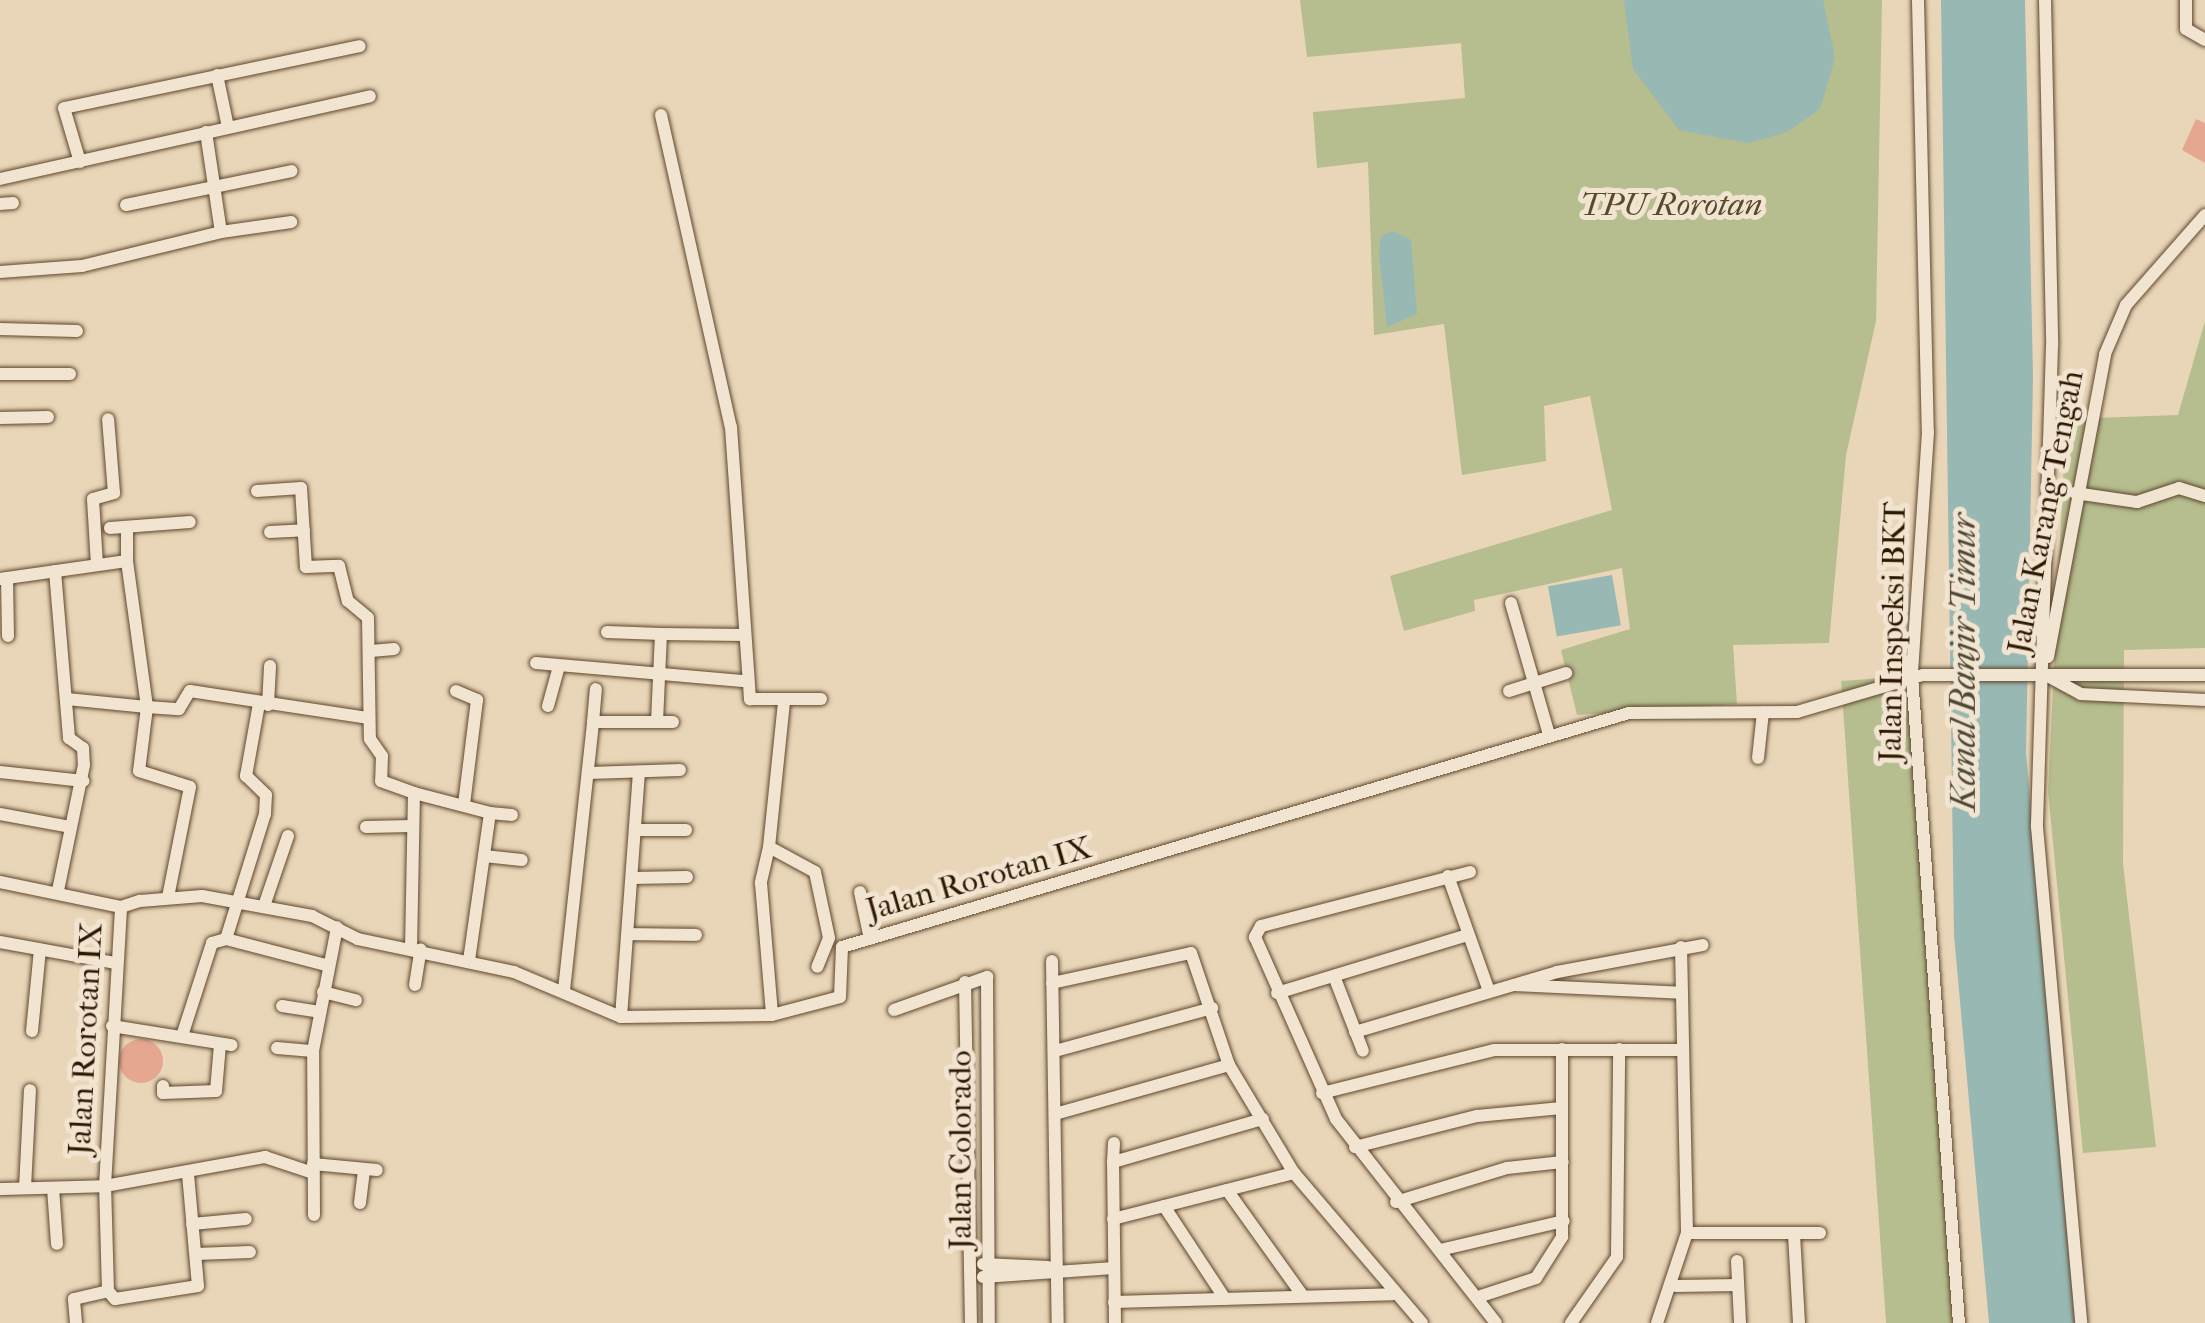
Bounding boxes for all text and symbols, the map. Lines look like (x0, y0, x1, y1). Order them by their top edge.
park label: TPU Rorotan (1580, 186, 1762, 224)
street label: Jalan Karang Tengah (2000, 367, 2092, 657)
street label: Jalan Inspeksi BKT (1872, 502, 1914, 762)
water label: Kanal Banjir Timur (1943, 513, 1985, 811)
street label: Jalan Rorotan IX (862, 828, 1096, 930)
street label: Jalan Rorotan IX (61, 922, 111, 1156)
street label: Jalan Colorado (942, 1050, 980, 1250)

